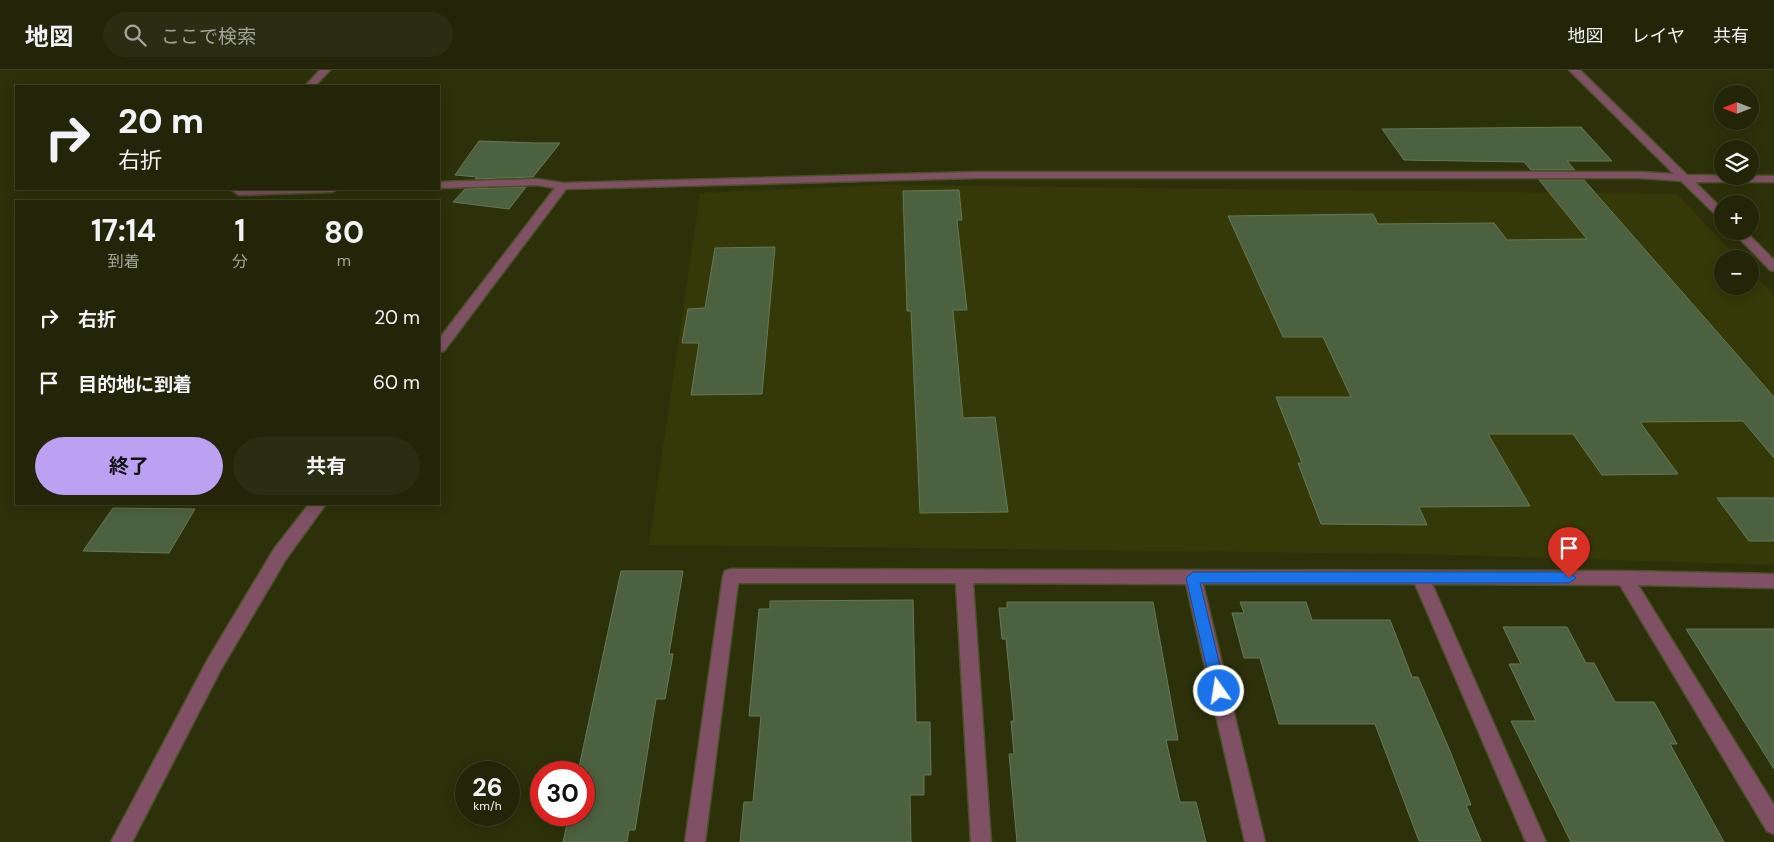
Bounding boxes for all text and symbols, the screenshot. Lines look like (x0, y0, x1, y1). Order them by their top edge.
search box (103, 12, 453, 57)
text: 地図 (25, 21, 73, 52)
icon: search (121, 21, 149, 49)
text: ここで検索 (161, 24, 256, 49)
text: 地図 (1568, 24, 1604, 48)
text: レイヤ (1632, 24, 1685, 48)
text: 共有 (1713, 24, 1749, 48)
north arrow (1714, 85, 1759, 130)
map controls (1714, 85, 1759, 295)
text: 20 m (118, 98, 204, 144)
icon: right (35, 105, 100, 170)
button: layers (1714, 140, 1759, 185)
text: 右折 (118, 146, 162, 175)
button: + (1714, 195, 1759, 240)
text: 17:14 (91, 211, 156, 250)
text: 1 (235, 211, 245, 250)
text: 80 (324, 213, 364, 252)
text: m (337, 250, 351, 271)
button: − (1714, 250, 1759, 295)
text: 到着 (107, 251, 139, 272)
text: 分 (232, 251, 248, 272)
icon: right (35, 304, 63, 332)
text: 20 m (374, 305, 420, 330)
text: 右折 (78, 307, 116, 332)
icon: arrive (35, 369, 63, 397)
text: 60 m (373, 370, 420, 395)
text: 目的地に到着 (78, 372, 192, 397)
button: 終了 (35, 437, 223, 495)
button: 共有 (233, 437, 420, 495)
pin (1548, 527, 1590, 578)
icon: arrive (1555, 534, 1583, 562)
position arrow (1192, 664, 1244, 716)
speed limit sign: 30 (530, 761, 595, 826)
text: 26 (472, 771, 503, 804)
text: km/h (473, 798, 502, 814)

